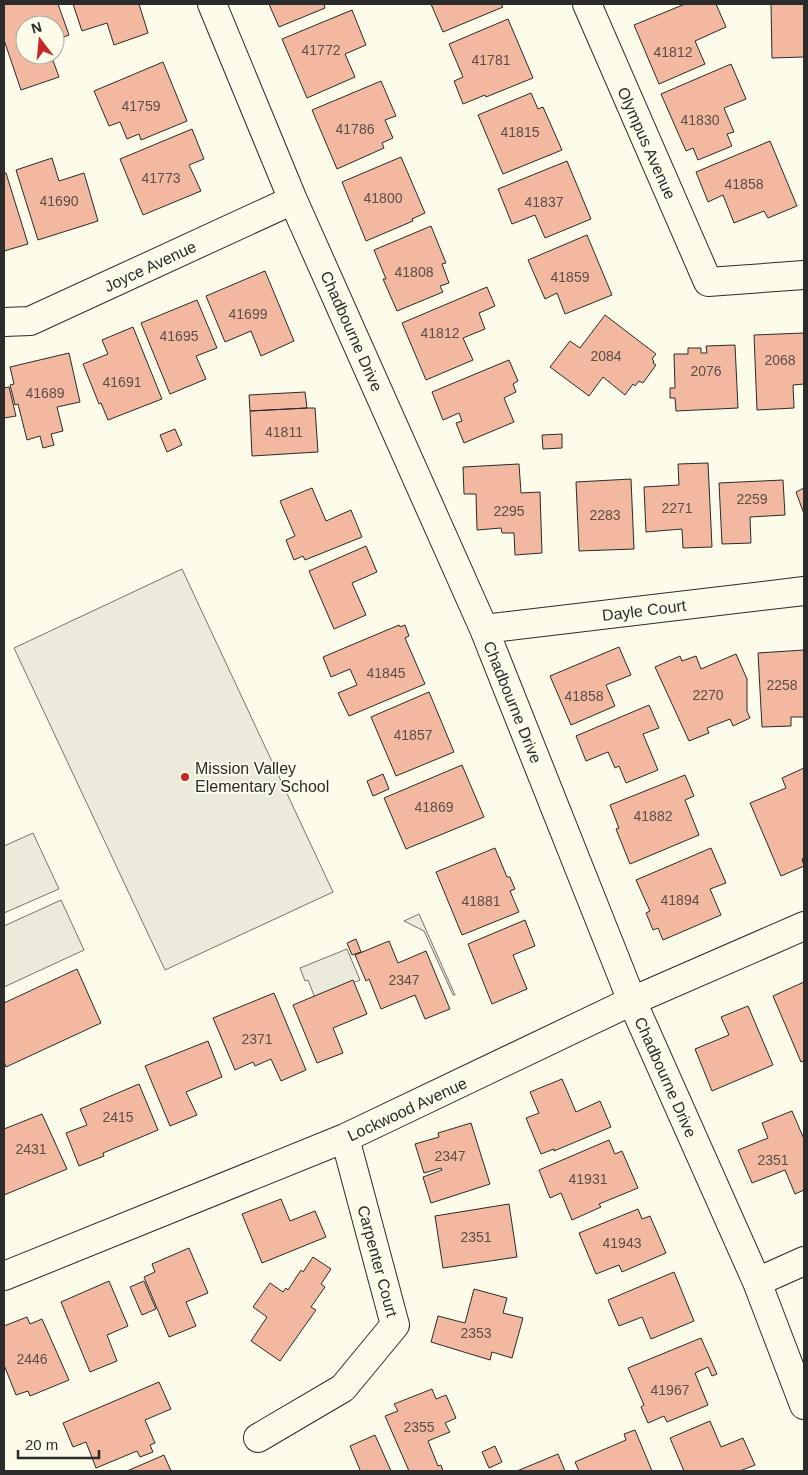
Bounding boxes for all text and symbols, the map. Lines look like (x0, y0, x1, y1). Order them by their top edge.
north arrow (15, 15, 65, 65)
text: N (29, 18, 43, 37)
house number: 41772 (302, 42, 341, 58)
house number: 41812 (654, 44, 693, 60)
house number: 41781 (472, 52, 511, 68)
street label: Olympus Avenue (614, 85, 679, 202)
house number: 41759 (122, 98, 161, 114)
house number: 41830 (681, 112, 720, 128)
house number: 41786 (336, 121, 375, 137)
house number: 41815 (501, 124, 540, 140)
house number: 41773 (142, 170, 181, 186)
house number: 41858 (725, 176, 764, 192)
house number: 41800 (364, 190, 403, 206)
house number: 41690 (40, 193, 79, 209)
house number: 41837 (525, 194, 564, 210)
street label: Joyce Avenue (102, 238, 199, 295)
house number: 41808 (395, 264, 434, 280)
street label: Chadbourne Drive (317, 268, 386, 394)
house number: 41859 (551, 269, 590, 285)
house number: 41699 (229, 306, 268, 322)
house number: 41812 (421, 325, 460, 341)
house number: 41695 (160, 328, 199, 344)
house number: 2084 (590, 348, 622, 364)
house number: 2068 (764, 352, 796, 368)
house number: 2076 (690, 363, 722, 379)
house number: 41691 (103, 374, 142, 390)
house number: 41689 (26, 385, 65, 401)
house number: 41811 (265, 424, 303, 440)
house number: 2259 (736, 491, 768, 507)
house number: 2271 (661, 500, 693, 516)
house number: 2295 (493, 503, 525, 519)
house number: 2283 (589, 507, 621, 523)
street label: Dayle Court (601, 597, 688, 624)
street label: Chadbourne Drive (480, 639, 545, 766)
house number: 41845 (367, 665, 406, 681)
house number: 2258 (766, 677, 798, 693)
house number: 2270 (692, 687, 724, 703)
house number: 41858 (565, 688, 604, 704)
house number: 41857 (394, 727, 433, 743)
place label: Mission Valley Elementary School (195, 760, 329, 795)
marker: Mission Valley Elementary School (179, 771, 191, 783)
house number: 41869 (415, 799, 454, 815)
house number: 41882 (634, 808, 673, 824)
house number: 41894 (661, 892, 700, 908)
house number: 41881 (462, 893, 501, 909)
house number: 2347 (388, 972, 420, 988)
street label: Chadbourne Drive (631, 1014, 700, 1140)
house number: 2371 (241, 1031, 273, 1047)
street label: Lockwood Avenue (345, 1074, 470, 1145)
house number: 2415 (102, 1109, 134, 1125)
house number: 2431 (15, 1141, 47, 1157)
house number: 2347 (434, 1148, 466, 1164)
house number: 2351 (757, 1152, 789, 1168)
house number: 41931 (569, 1171, 608, 1187)
street label: Carpenter Court (354, 1204, 401, 1319)
house number: 2351 (460, 1229, 492, 1245)
house number: 41943 (603, 1235, 642, 1251)
house number: 2353 (460, 1325, 492, 1341)
house number: 2446 (16, 1351, 48, 1367)
house number: 41967 (651, 1382, 690, 1398)
house number: 2355 (403, 1419, 435, 1435)
scale bar (18, 1428, 99, 1460)
text: 20 m (25, 1436, 58, 1453)

